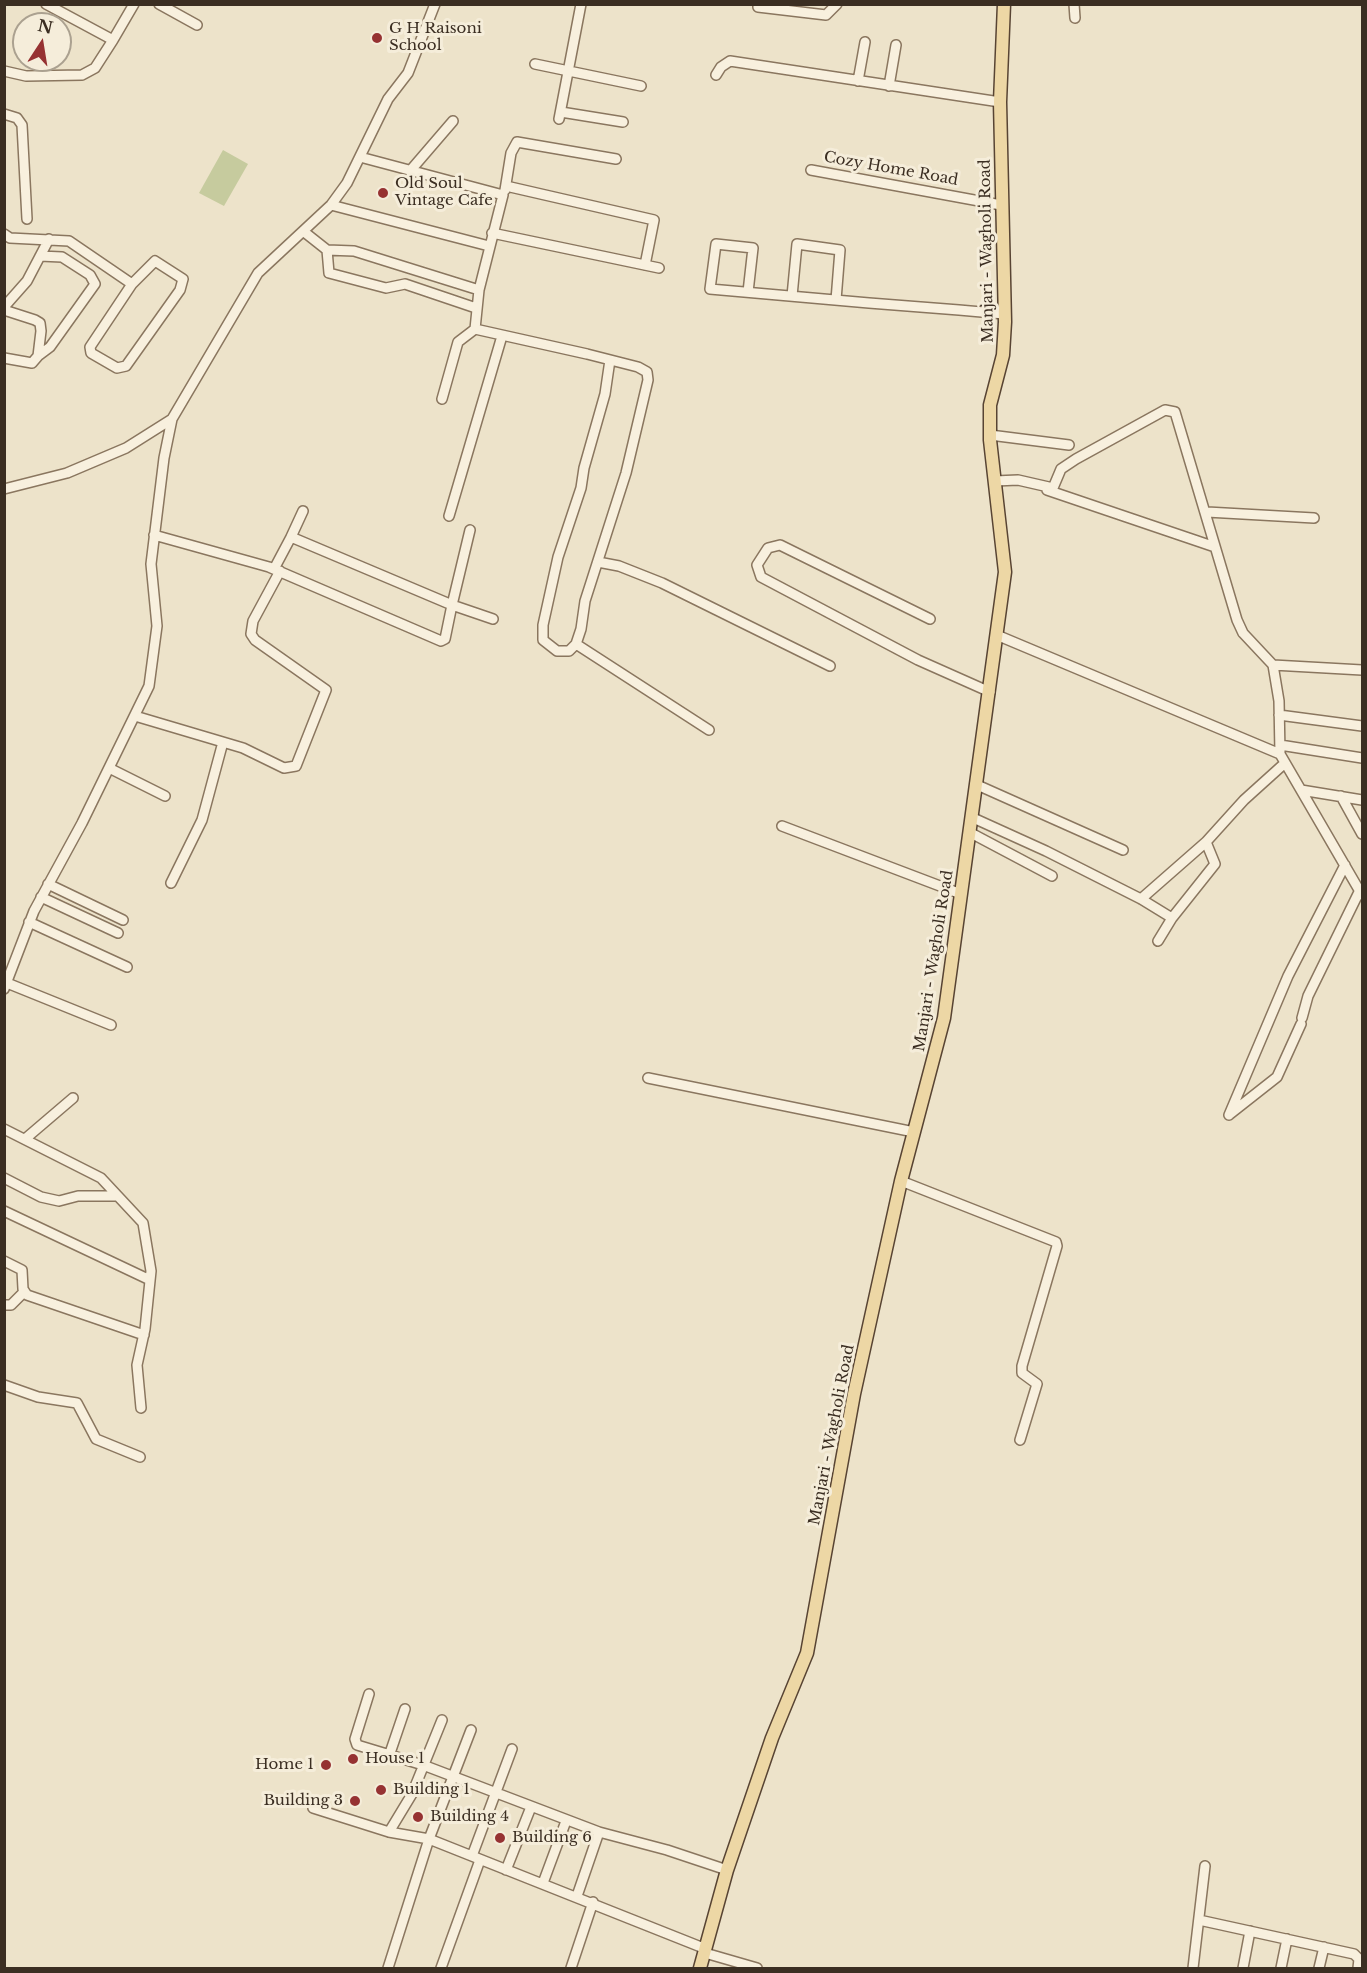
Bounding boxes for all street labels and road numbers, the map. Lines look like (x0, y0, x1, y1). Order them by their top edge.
street label: Cozy Home Road (822, 148, 960, 190)
street label: Manjari - Wagholi Road (976, 159, 998, 343)
street label: Manjari - Wagholi Road (911, 869, 957, 1053)
street label: Manjari - Wagholi Road (806, 1343, 858, 1527)

